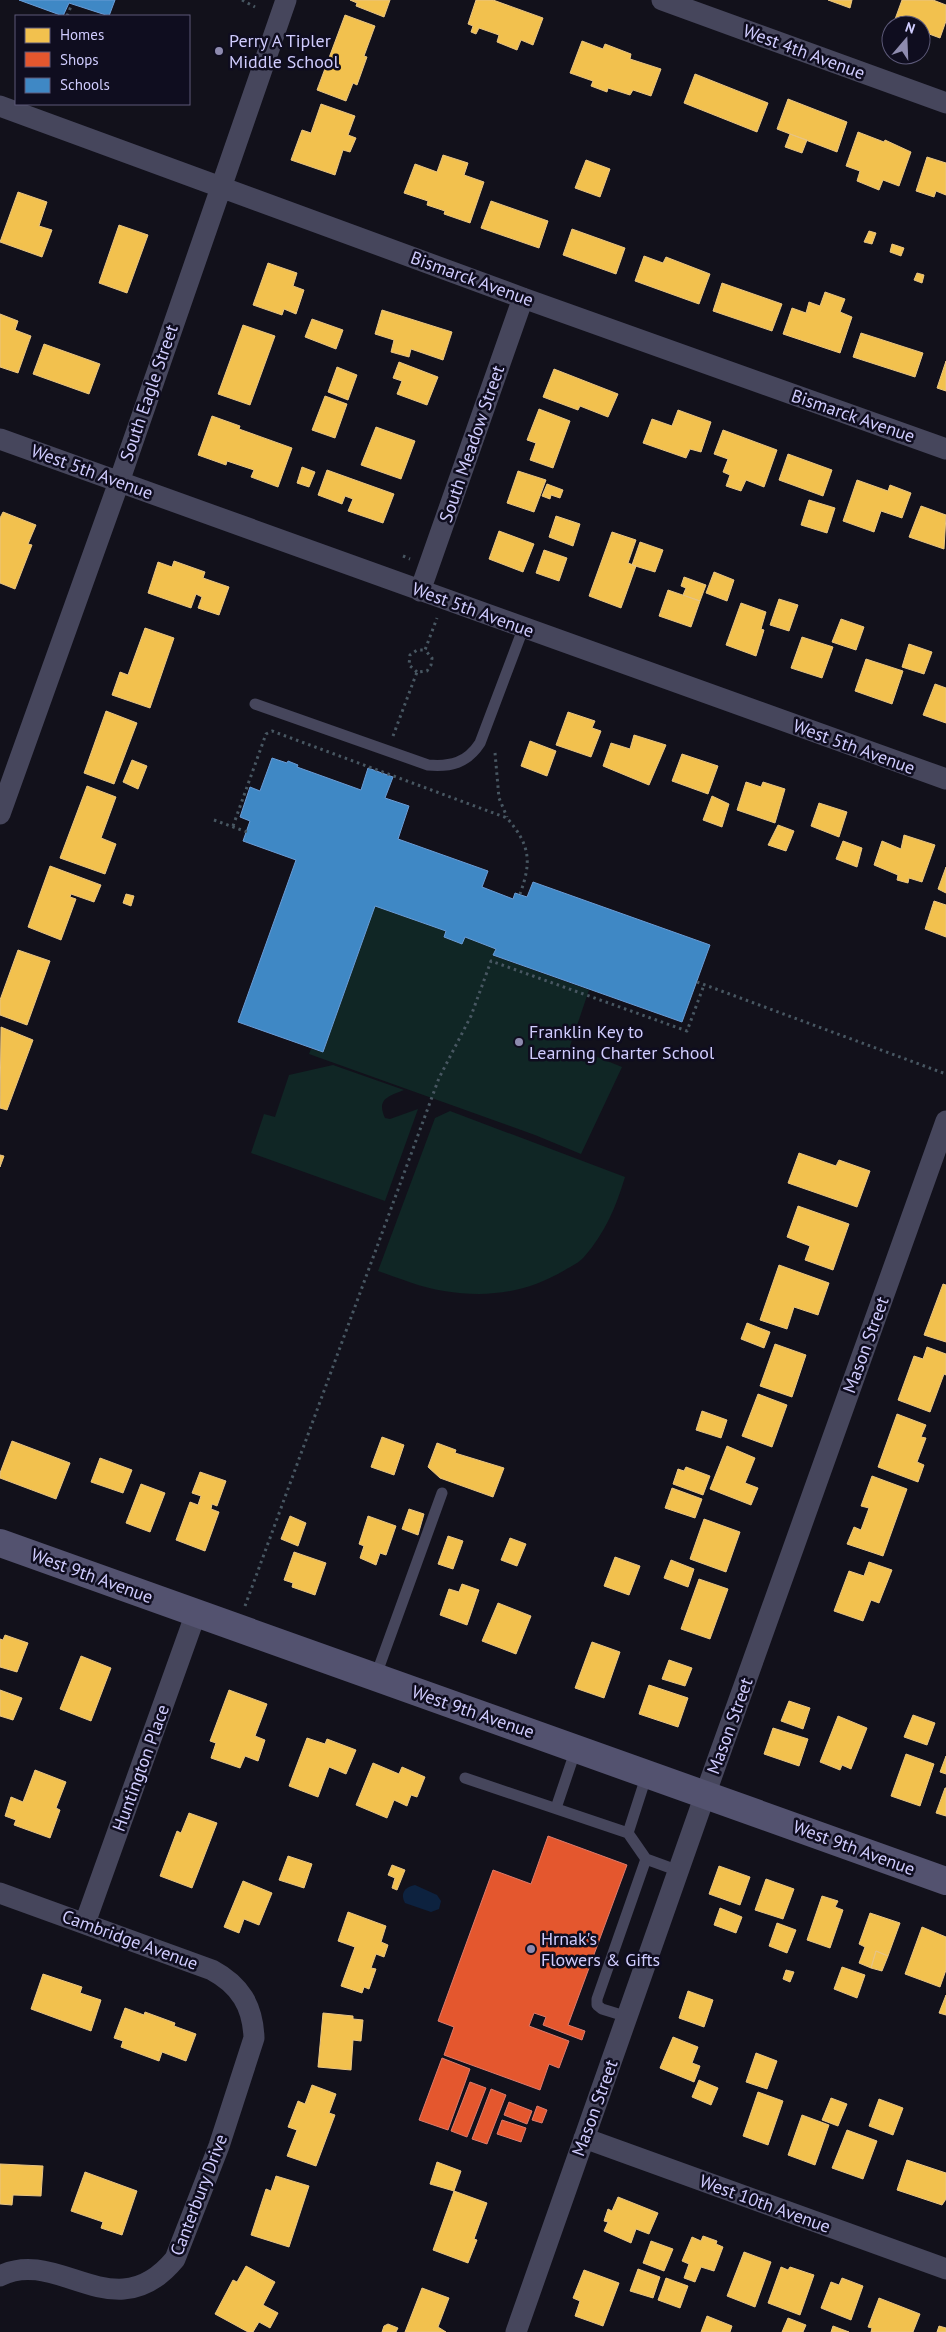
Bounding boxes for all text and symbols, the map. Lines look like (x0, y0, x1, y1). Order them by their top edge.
legend (15, 15, 190, 105)
north arrow (881, 15, 931, 65)
text: N (903, 18, 918, 38)
street label: West 4th Avenue (740, 19, 868, 84)
text: Homes (60, 25, 104, 44)
place label: Perry A Tipler Middle School (229, 29, 339, 73)
marker: Perry A Tipler Middle School (213, 45, 225, 57)
text: Shops (60, 50, 99, 69)
text: Schools (60, 75, 110, 94)
street label: Bismarck Avenue (408, 246, 537, 311)
street label: South Eagle Street (114, 321, 183, 464)
street label: South Meadow Street (434, 362, 509, 525)
street label: Bismarck Avenue (788, 384, 918, 447)
street label: West 5th Avenue (28, 439, 156, 504)
street label: West 5th Avenue (409, 577, 537, 642)
street label: West 5th Avenue (790, 714, 918, 779)
place label: Franklin Key to Learning Charter School (529, 1020, 715, 1064)
marker: Franklin Key to Learning Charter School (513, 1036, 525, 1048)
street label: Mason Street (837, 1293, 894, 1396)
street label: West 9th Avenue (28, 1543, 156, 1608)
street label: Mason Street (701, 1674, 758, 1777)
street label: West 9th Avenue (409, 1680, 537, 1743)
street label: Huntington Place (107, 1701, 174, 1834)
street label: West 9th Avenue (790, 1815, 918, 1880)
street label: Cambridge Avenue (59, 1904, 201, 1975)
place label: Hrnak's Flowers & Gifts (541, 1927, 660, 1971)
marker: Hrnak's Flowers & Gifts (525, 1943, 537, 1955)
street label: Mason Street (566, 2056, 623, 2159)
street label: Canterbury Drive (165, 2131, 232, 2259)
street label: West 10th Avenue (696, 2169, 834, 2238)

